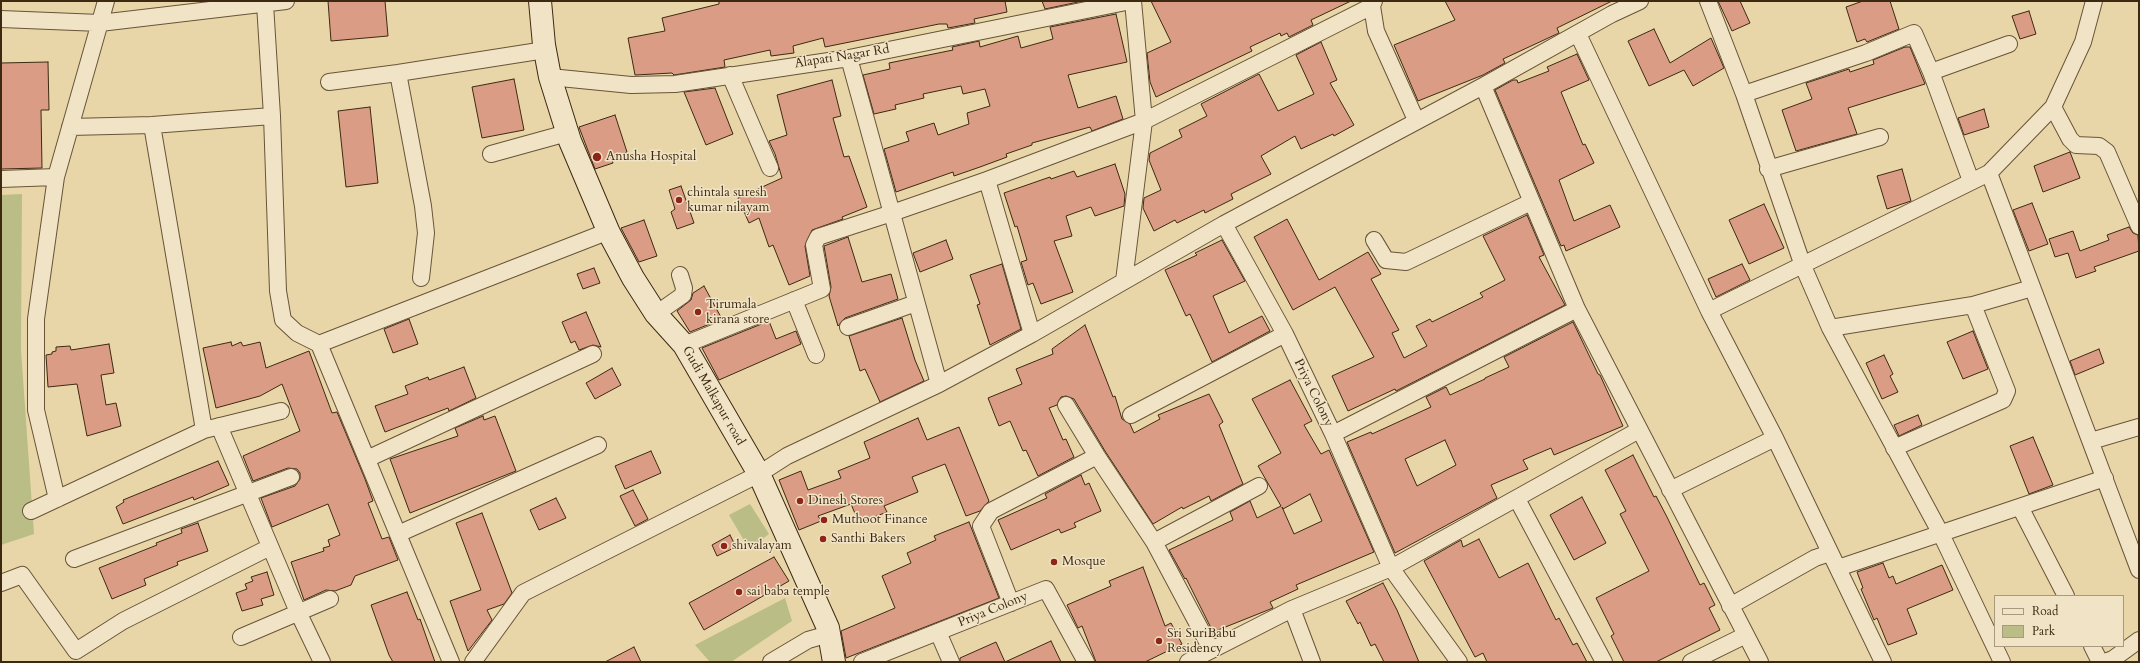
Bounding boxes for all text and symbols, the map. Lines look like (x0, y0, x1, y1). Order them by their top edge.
street label: Alapati Nagar Rd (794, 42, 890, 72)
place label: Anusha Hospital (606, 149, 696, 165)
marker: Anusha Hospital (591, 151, 603, 163)
place label: chintala suresh kumar nilayam (687, 185, 769, 216)
marker: chintala suresh kumar nilayam (674, 195, 684, 205)
place label: Tirumala kirana store (706, 297, 770, 328)
marker: Tirumala kirana store (693, 307, 703, 317)
street label: Gudi Malkapur road (678, 344, 748, 448)
street label: Priya Colony (1290, 356, 1336, 430)
place label: Dinesh Stores (808, 493, 883, 509)
marker: Dinesh Stores (795, 496, 805, 506)
place label: Muthoot Finance (832, 512, 928, 528)
marker: Muthoot Finance (819, 515, 829, 525)
place label: Santhi Bakers (831, 531, 905, 547)
marker: Santhi Bakers (818, 534, 828, 544)
place label: shivalayam (732, 538, 792, 554)
marker: shivalayam (719, 541, 729, 551)
place label: Mosque (1062, 554, 1106, 570)
marker: Mosque (1049, 557, 1059, 567)
place label: sai baba temple (747, 584, 830, 600)
marker: sai baba temple (734, 587, 744, 597)
street label: Priya Colony (956, 589, 1030, 631)
legend (1994, 595, 2124, 647)
text: Road (2032, 603, 2058, 619)
text: Park (2032, 623, 2055, 639)
place label: Sri SuriBabu Residency (1167, 626, 1236, 657)
marker: Sri SuriBabu Residency (1154, 636, 1164, 646)

